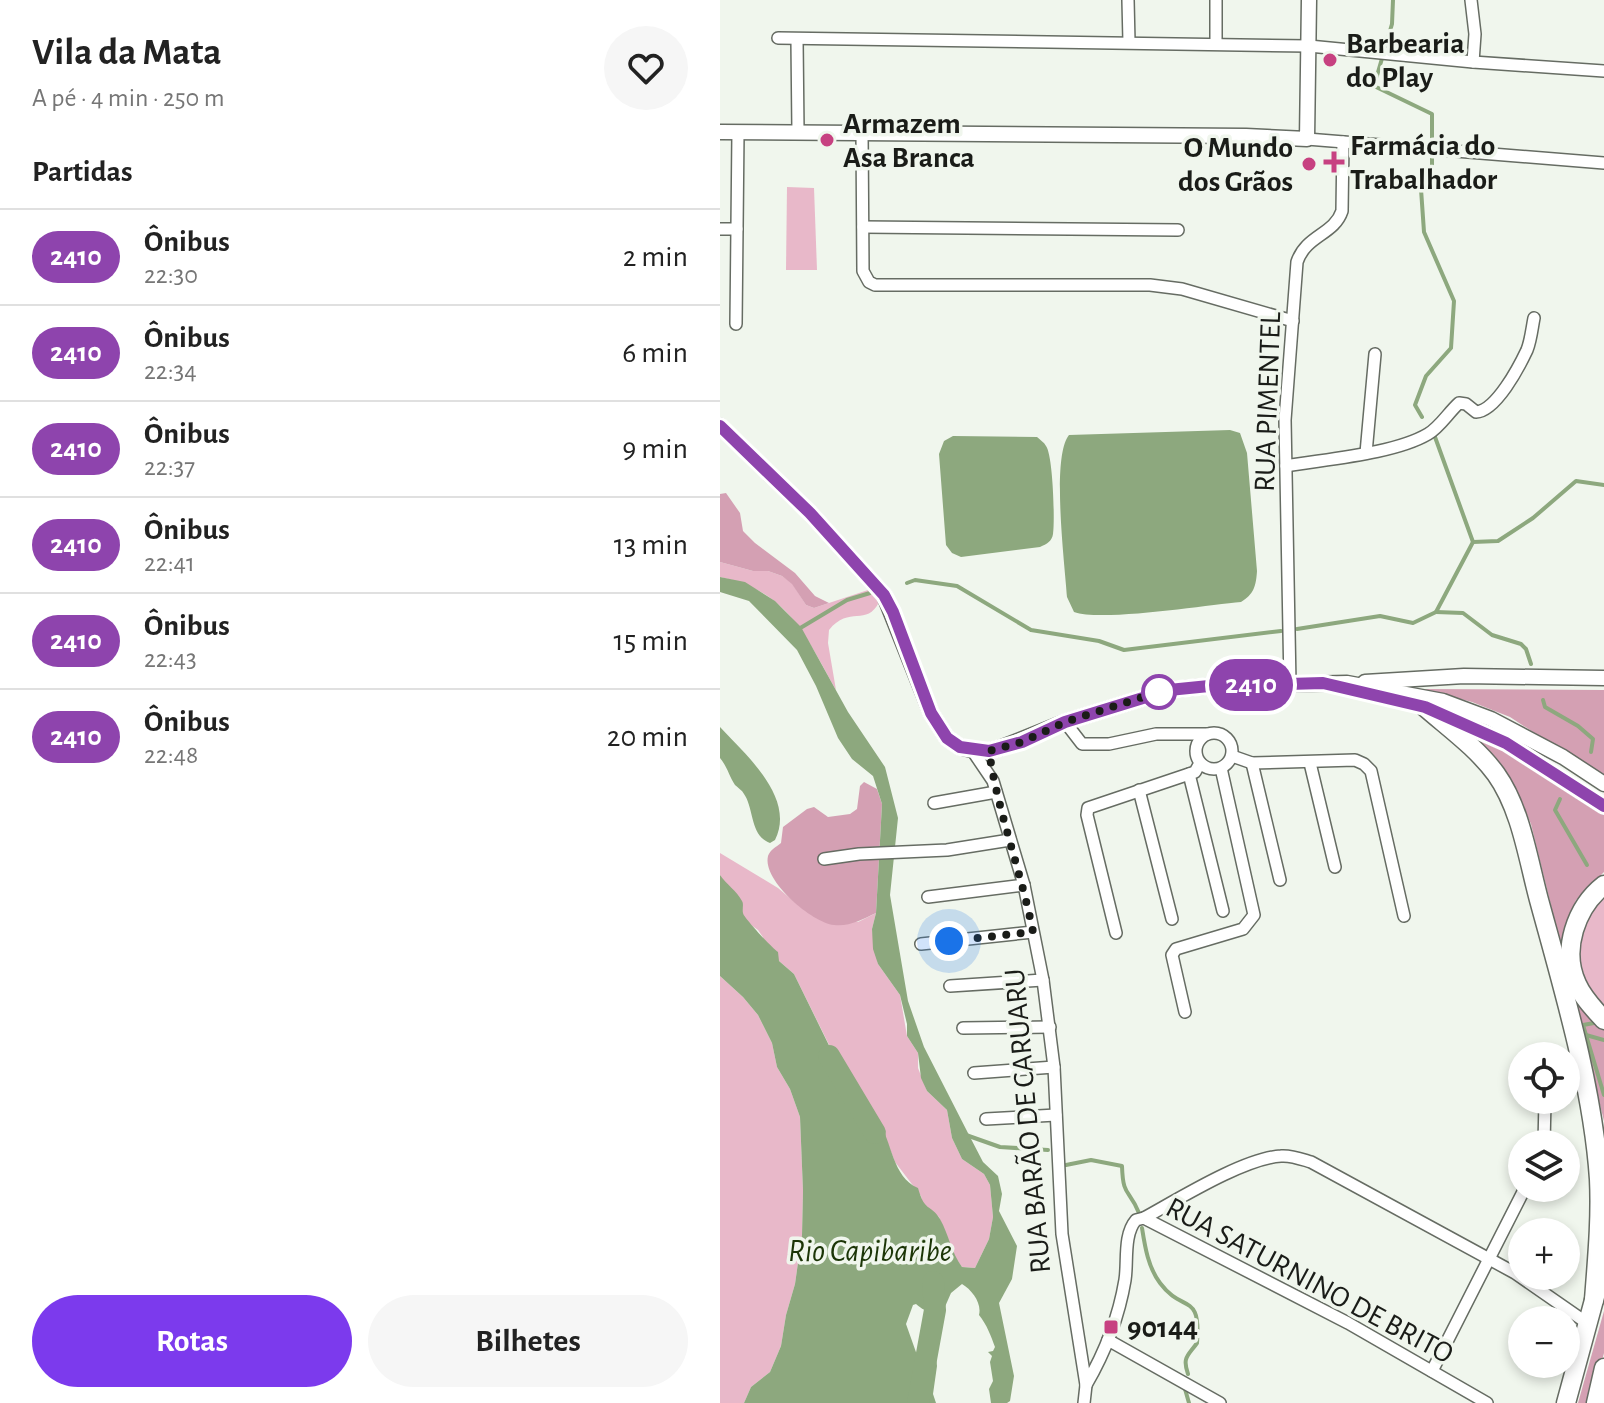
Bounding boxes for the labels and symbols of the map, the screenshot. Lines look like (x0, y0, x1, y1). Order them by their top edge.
place label: Barbearia do Play (1346, 29, 1465, 93)
marker: Barbearia do Play (1321, 51, 1339, 69)
place label: Armazem Asa Branca (843, 109, 975, 173)
marker: Armazem Asa Branca (818, 131, 836, 149)
place label: Farmácia do Trabalhador (1350, 131, 1498, 195)
place label: O Mundo dos Grãos (1178, 133, 1293, 197)
marker: Farmácia do Trabalhador (1325, 153, 1343, 171)
marker: O Mundo dos Grãos (1300, 155, 1318, 173)
street label: RUA PIMENTEL (1250, 311, 1286, 493)
line badge: 2410 (1195, 659, 1307, 711)
unlabelled marker (1142, 675, 1176, 709)
your location (929, 921, 969, 961)
street label: RUA BARÃO DE CARUARU (998, 967, 1056, 1275)
street label: RUA SATURNINO DE BRITO (1161, 1192, 1458, 1369)
water label: Rio Capibaribe (788, 1235, 952, 1268)
place label: 90144 (1127, 1313, 1198, 1343)
marker: 90144 (1102, 1318, 1120, 1336)

